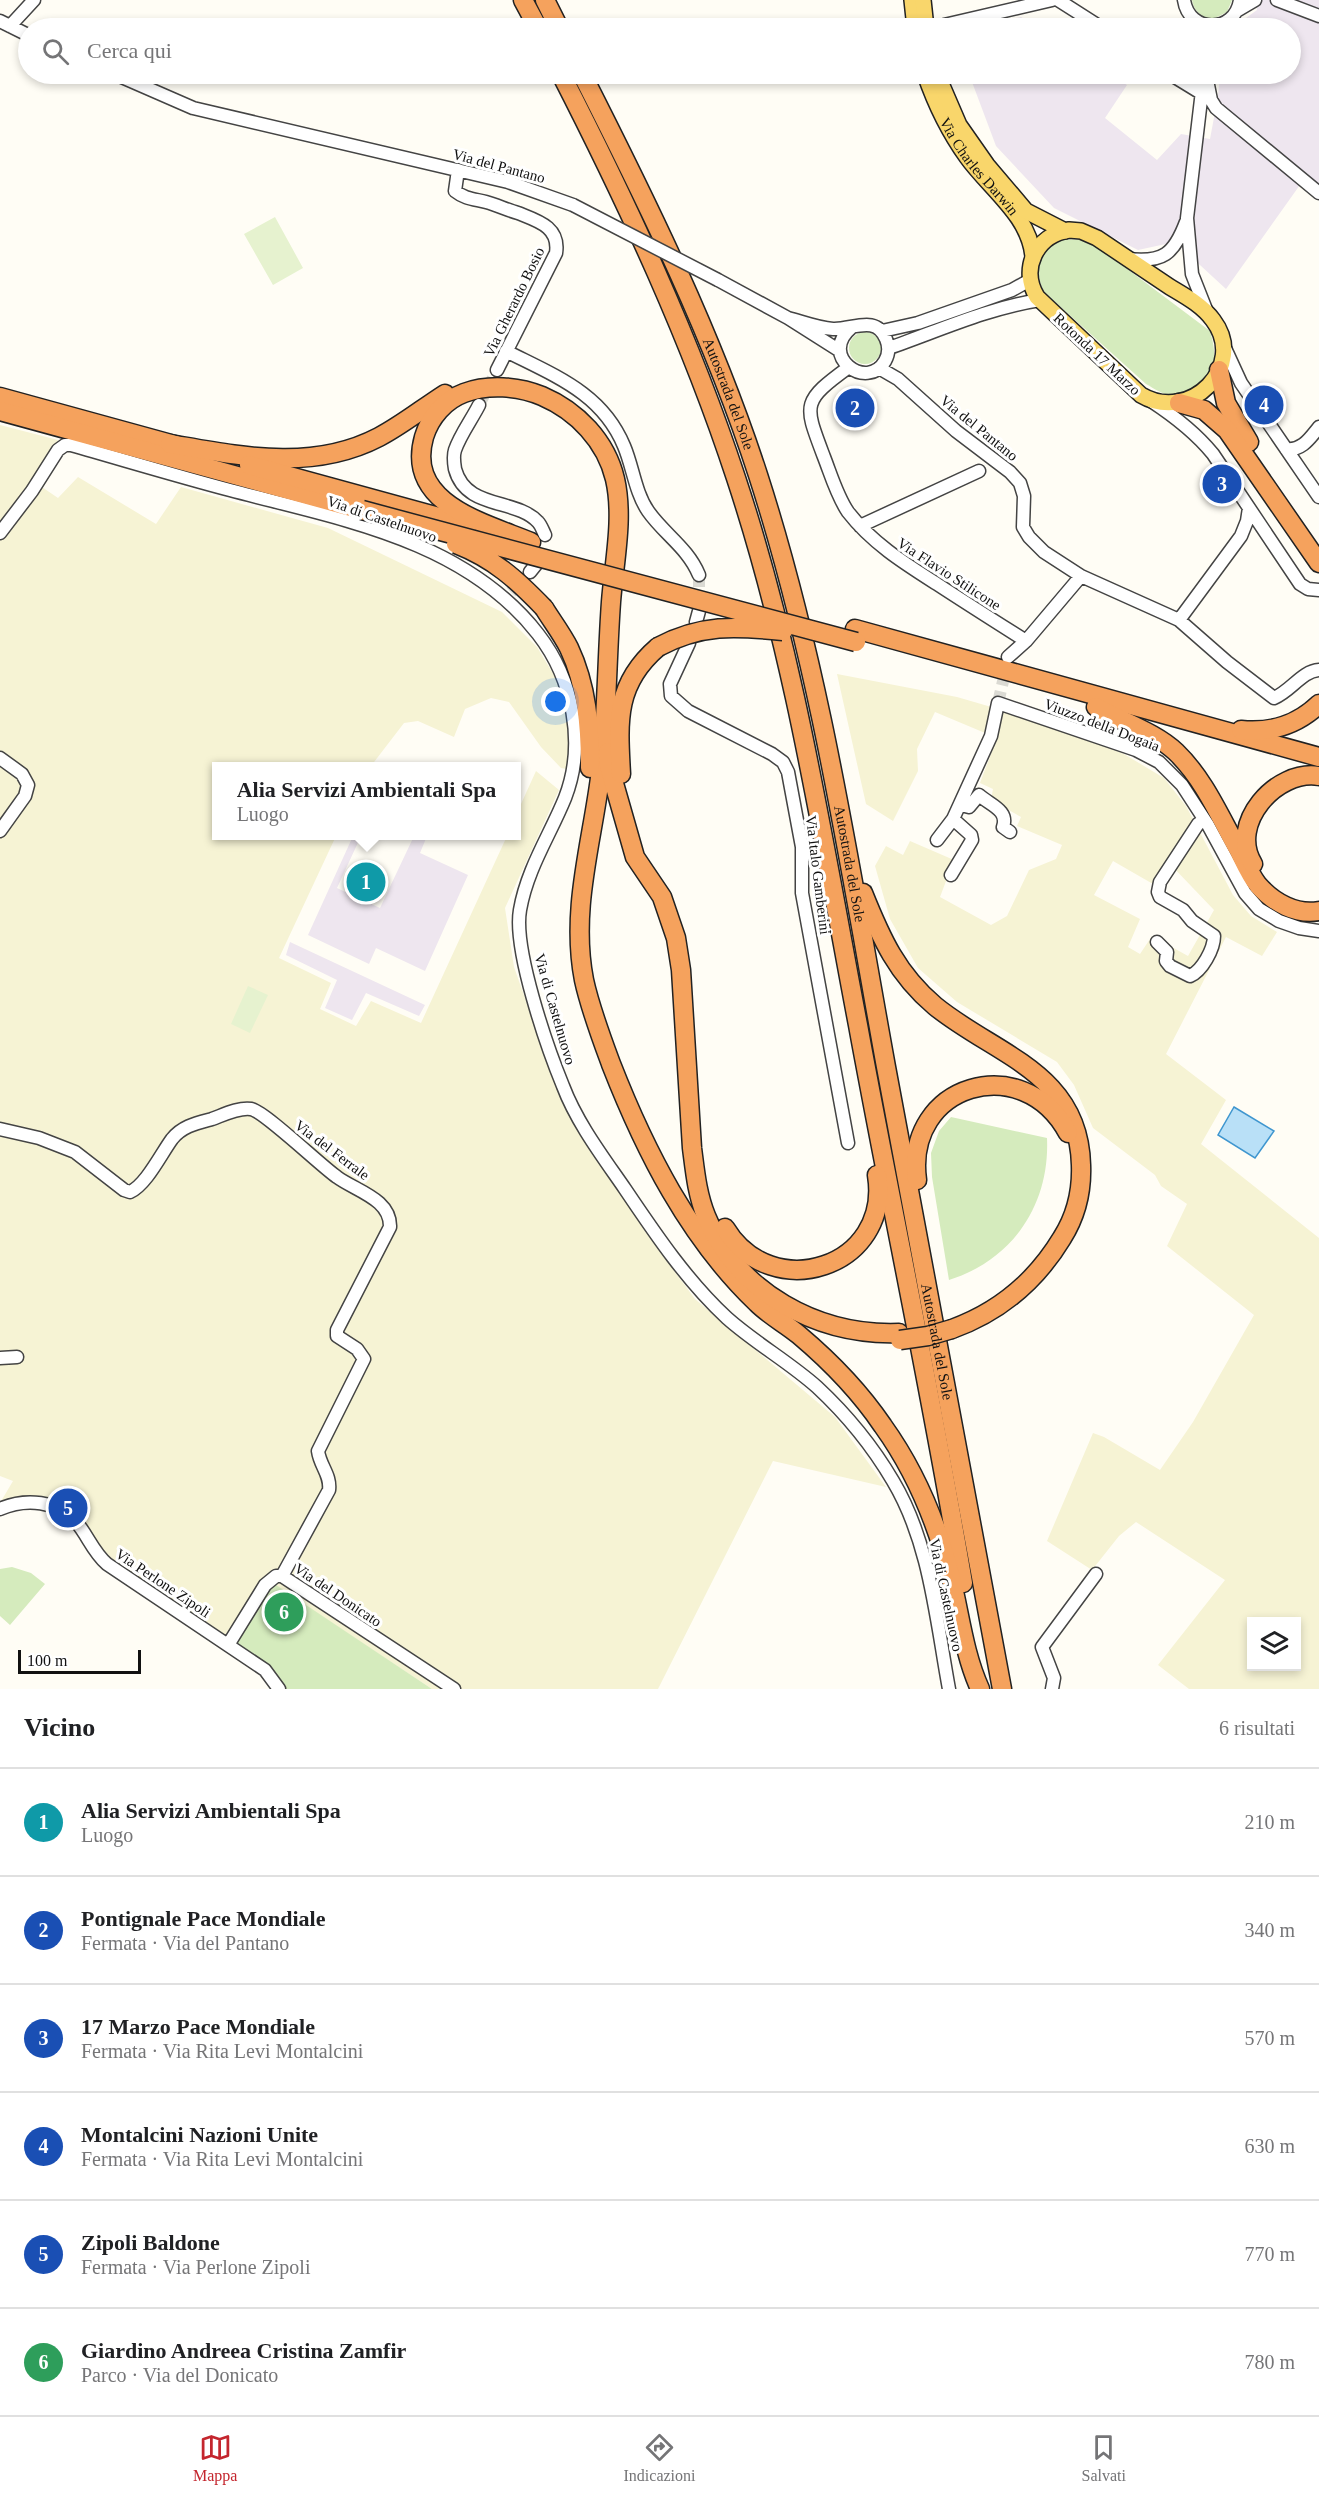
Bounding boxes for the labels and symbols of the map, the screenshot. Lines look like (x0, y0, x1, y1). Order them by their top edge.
street label: Via Charles Darwin (937, 115, 1022, 219)
street label: Via del Pantano (451, 146, 547, 186)
street label: Via Gherardo Bosio (481, 245, 547, 359)
street label: Rotonda 17 Marzo (1050, 310, 1144, 398)
street label: Autostrada del Sole (700, 336, 757, 452)
pin: 4 (1244, 382, 1284, 428)
pin: 2 (836, 386, 874, 430)
street label: Via del Pantano (937, 392, 1021, 464)
pin: 3 (1202, 462, 1242, 506)
street label: Via di Castelnuovo (325, 493, 439, 545)
street label: Via Flavio Stilicone (894, 535, 1004, 614)
your location (541, 687, 570, 716)
street label: Viuzzo della Dogaia (1042, 696, 1162, 755)
street label: Autostrada del Sole (831, 804, 868, 924)
street label: Via Italo Gamberini (803, 815, 833, 935)
pin: 1 (346, 860, 386, 904)
street label: Via di Castelnuovo (531, 952, 579, 1066)
street label: Via del Ferrale (292, 1117, 373, 1183)
street label: Autostrada del Sole (918, 1282, 956, 1402)
pin: 5 (48, 1486, 88, 1530)
street label: Via di Castelnuovo (926, 1537, 966, 1653)
street label: Via Perlone Zipoli (113, 1545, 213, 1621)
street label: Via del Donicato (291, 1560, 385, 1630)
pin: 6 (264, 1590, 304, 1634)
scale bar (18, 1647, 141, 1674)

